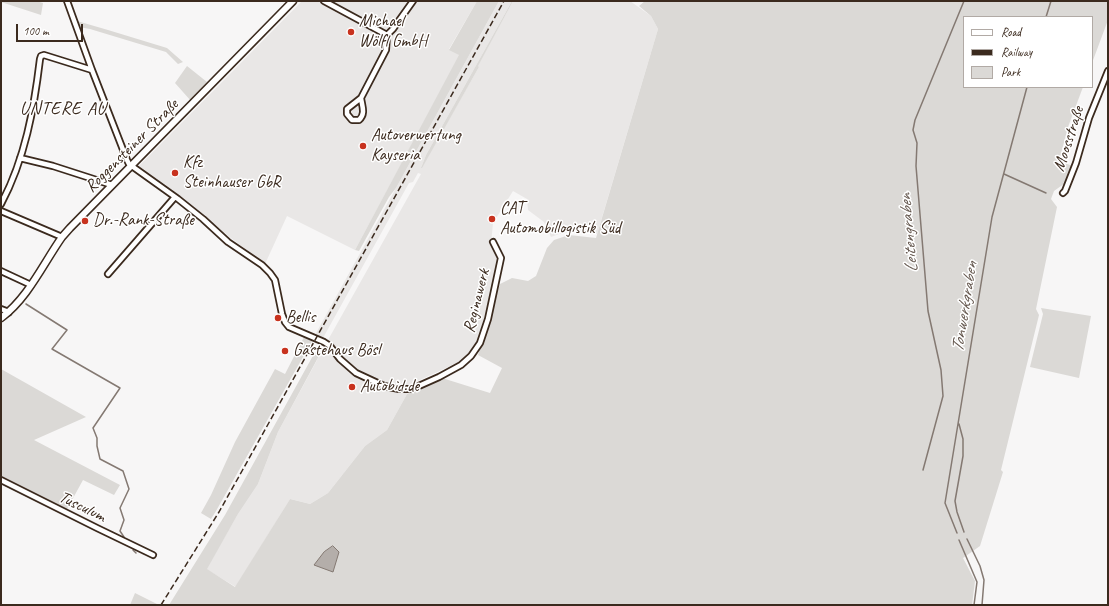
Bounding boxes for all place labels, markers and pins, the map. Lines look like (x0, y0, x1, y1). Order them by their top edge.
place label: Michael Wölfl GmbH (359, 12, 427, 52)
marker: Michael Wölfl GmbH (346, 27, 356, 37)
place label: Autoverwertung Kayseria (371, 126, 461, 166)
marker: Autoverwertung Kayseria (358, 141, 368, 151)
place label: Kfz Steinhauser GbR (183, 153, 280, 193)
marker: Kfz Steinhauser GbR (170, 168, 180, 178)
place label: CAT Automobillogistik Süd (500, 199, 620, 239)
place label: Dr.-Rank-Straße (93, 211, 194, 231)
marker: CAT Automobillogistik Süd (487, 214, 497, 224)
marker: Dr.-Rank-Straße (80, 216, 90, 226)
place label: Bellis (286, 308, 315, 328)
marker: Bellis (273, 313, 283, 323)
place label: Gästehaus Bösl (293, 341, 380, 361)
marker: Gästehaus Bösl (280, 346, 290, 356)
place label: Autobid.de (360, 377, 419, 397)
marker: Autobid.de (347, 382, 357, 392)

